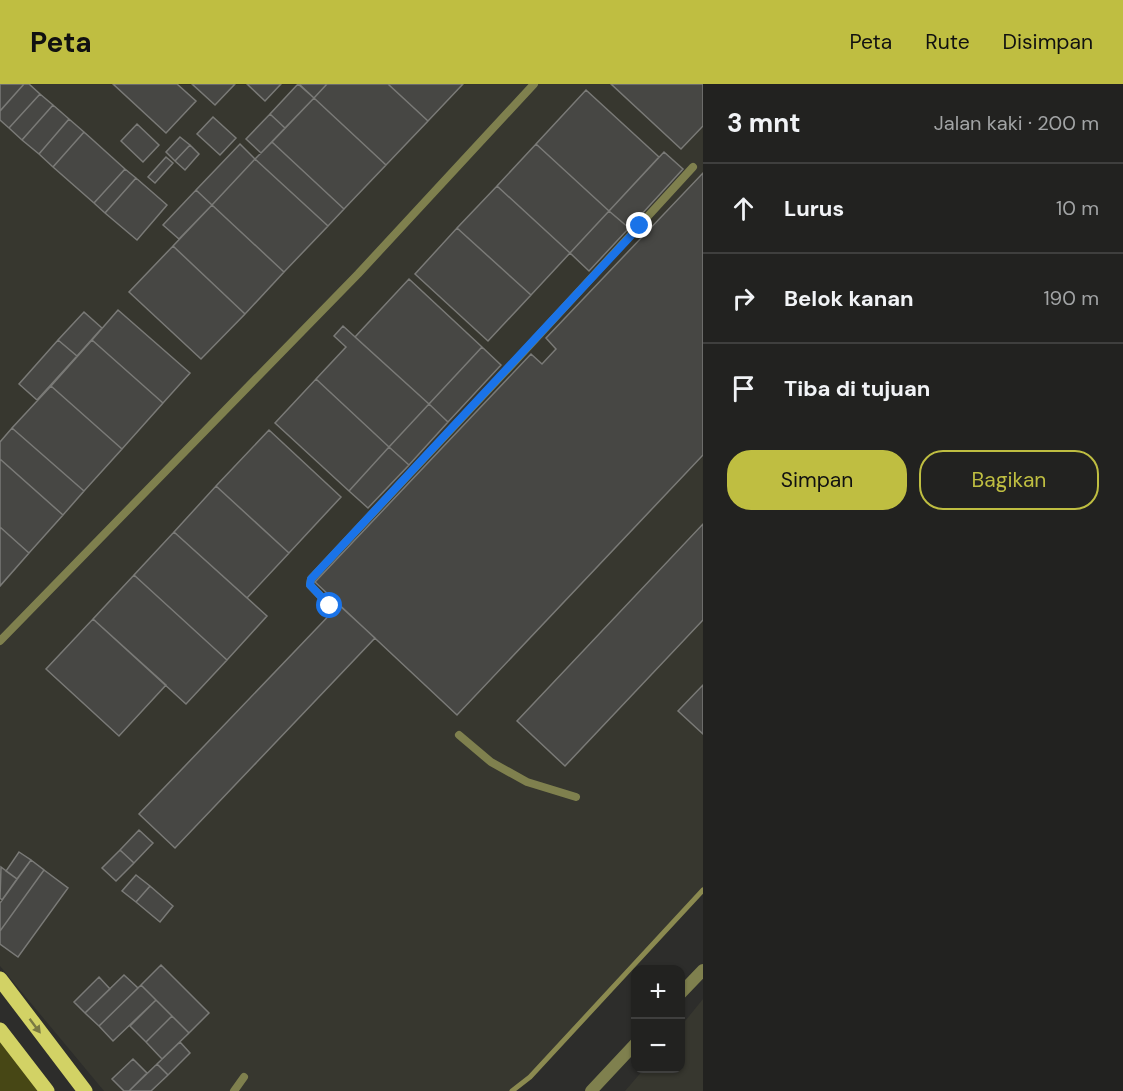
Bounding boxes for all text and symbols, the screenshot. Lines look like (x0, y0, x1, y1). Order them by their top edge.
text: Peta (30, 24, 92, 61)
text: Peta (849, 28, 892, 56)
text: Rute (925, 28, 970, 56)
text: Disimpan (1003, 28, 1093, 56)
text: 3 mnt (727, 106, 801, 140)
text: Jalan kaki · 200 m (934, 110, 1099, 136)
icon: ahead (727, 192, 760, 225)
text: Lurus (784, 194, 844, 223)
text: 10 m (1056, 195, 1099, 221)
route end (626, 212, 652, 238)
icon: right (727, 282, 760, 315)
text: Belok kanan (784, 284, 914, 313)
text: 190 m (1043, 285, 1099, 311)
icon: arrive (727, 372, 760, 405)
text: Tiba di tujuan (784, 374, 930, 403)
button: Simpan (727, 450, 907, 510)
button: Bagikan (919, 450, 1099, 510)
route start (316, 592, 342, 618)
map controls (631, 965, 685, 1073)
button: + (631, 965, 685, 1019)
one-way arrow (29, 1018, 41, 1033)
button: − (631, 1019, 685, 1073)

